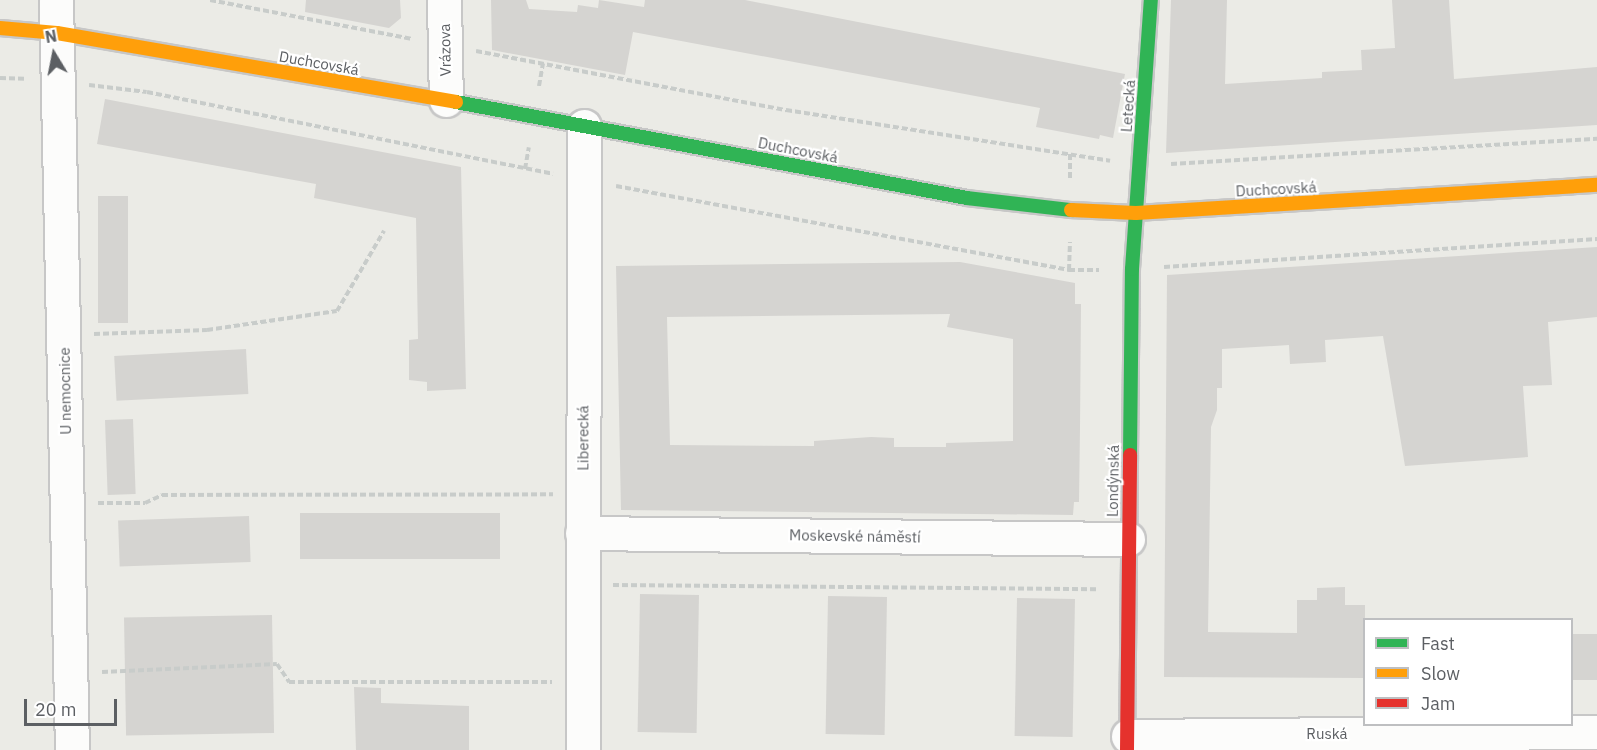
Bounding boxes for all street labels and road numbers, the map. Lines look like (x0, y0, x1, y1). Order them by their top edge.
street label: Vrázova (436, 23, 454, 77)
street label: Duchcovská (278, 47, 360, 79)
street label: Letecká (1117, 79, 1139, 133)
street label: Duchcovská (757, 133, 839, 167)
street label: Duchcovská (1235, 178, 1317, 200)
street label: U nemocnice (55, 347, 75, 435)
street label: Liberecká (574, 405, 592, 471)
street label: Londýnská (1103, 445, 1123, 517)
street label: Moskevské náměstí (789, 526, 921, 546)
street label: Ruská (1306, 725, 1348, 743)

